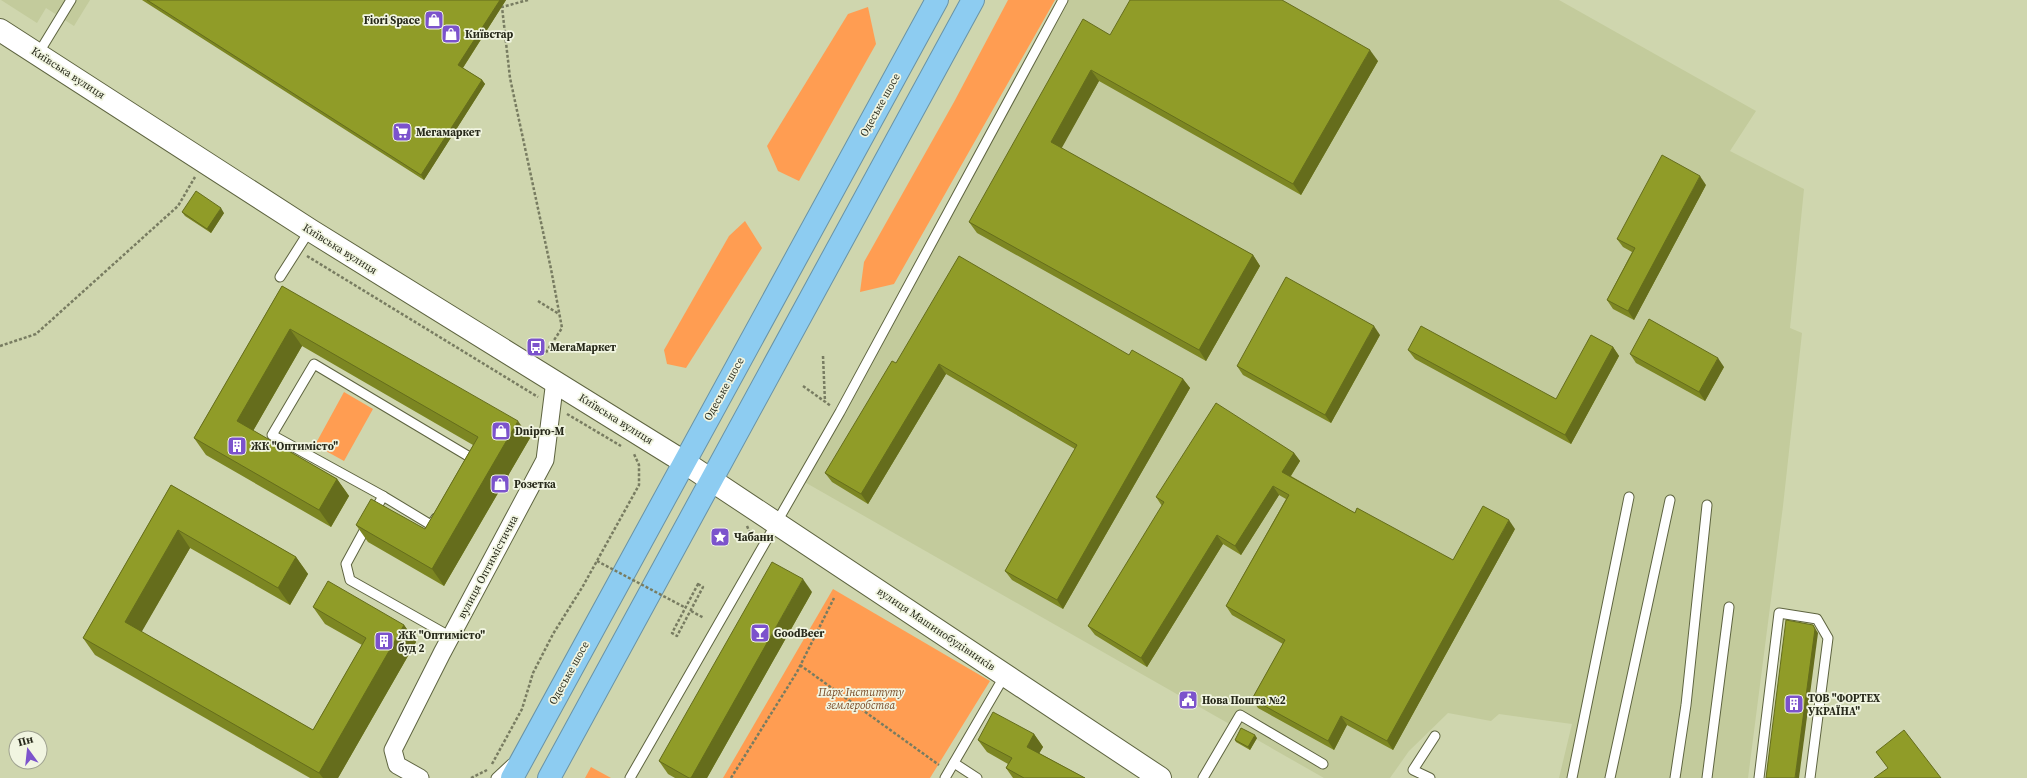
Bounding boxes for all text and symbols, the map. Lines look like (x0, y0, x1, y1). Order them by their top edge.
shop icon: Fiori Space (423, 9, 445, 31)
place label: Fiori Space (364, 13, 420, 28)
shop icon: Київстар (440, 23, 462, 45)
place label: Київстар (465, 27, 513, 42)
street label: Київська вулиця (28, 44, 108, 103)
street label: Одеське шосе (856, 70, 904, 140)
supermarket icon: Мегамаркет (391, 121, 413, 143)
place label: Мегамаркет (416, 125, 481, 140)
street label: Київська вулиця (300, 220, 380, 278)
bus stop icon: МегаМаркет (525, 336, 547, 358)
place label: МегаМаркет (550, 340, 616, 355)
street label: Одеське шосе (700, 354, 748, 424)
street label: Київська вулиця (576, 390, 656, 448)
shop icon: Dnipro-M (490, 420, 512, 442)
place label: Dnipro-M (515, 424, 565, 439)
building icon: ЖК "Оптимісто" (226, 435, 248, 457)
place label: ЖК "Оптимісто" (251, 439, 338, 454)
shop icon: Розетка (489, 473, 511, 495)
place label: Розетка (514, 477, 556, 492)
street label: вулиця Оптимістична (454, 512, 522, 621)
place icon: Чабани (709, 526, 731, 548)
place label: Чабани (734, 530, 774, 545)
street label: вулиця Машинобудівників (874, 584, 998, 674)
bar icon: GoodBeer (749, 622, 771, 644)
place label: GoodBeer (774, 626, 825, 641)
place label: ЖК "Оптимісто" буд 2 (398, 628, 485, 656)
building icon: ЖК "Оптимісто" буд 2 (373, 630, 395, 652)
street label: Одеське шосе (545, 638, 593, 708)
park label: Парк Інституту землеробства (817, 685, 905, 713)
public building icon: Нова Пошта №2 (1177, 689, 1199, 711)
place label: ТОВ "ФОРТЕХ УКРАЇНА" (1808, 691, 1881, 719)
place label: Нова Пошта №2 (1202, 693, 1286, 708)
building icon: ТОВ "ФОРТЕХ УКРАЇНА" (1783, 693, 1805, 715)
north arrow (8, 730, 48, 770)
text: Пн (16, 732, 35, 750)

